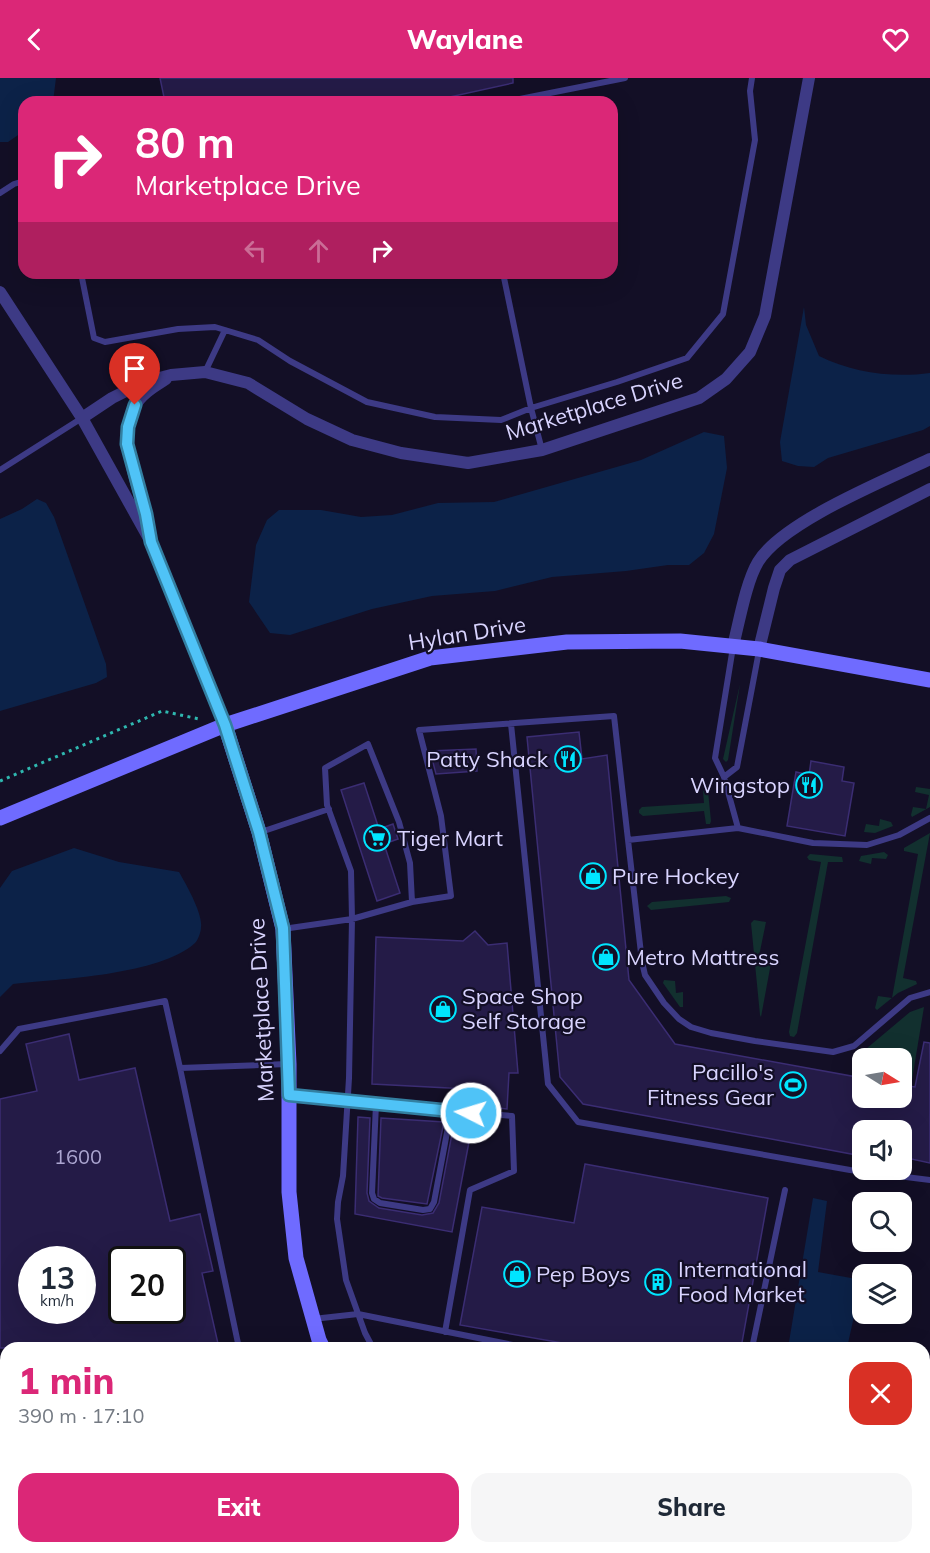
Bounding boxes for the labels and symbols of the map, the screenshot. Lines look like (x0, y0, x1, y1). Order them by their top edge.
pin (109, 343, 160, 405)
street label: Marketplace Drive (502, 366, 686, 446)
street label: Hylan Drive (406, 610, 528, 656)
restaurant icon: Patty Shack (553, 744, 583, 774)
place label: Patty Shack (426, 745, 549, 773)
restaurant icon: Wingstop (794, 770, 824, 800)
place label: Wingstop (690, 771, 790, 799)
supermarket icon: Tiger Mart (362, 823, 392, 853)
place label: Tiger Mart (397, 824, 503, 852)
shop icon: Pure Hockey (578, 861, 608, 891)
place label: Pure Hockey (612, 862, 740, 890)
street label: Marketplace Drive (242, 917, 280, 1103)
shop icon: Metro Mattress (591, 942, 621, 972)
place label: Metro Mattress (626, 943, 780, 971)
place label: Space Shop Self Storage (462, 982, 586, 1035)
shop icon: Space Shop Self Storage (428, 994, 458, 1024)
north arrow (852, 1048, 912, 1108)
place label: Pacillo's Fitness Gear (647, 1058, 774, 1111)
sports icon: Pacillo's Fitness Gear (778, 1070, 808, 1100)
position arrow (439, 1081, 503, 1145)
house number: 1600 (54, 1144, 102, 1169)
speed limit sign: 20 (108, 1246, 186, 1324)
place label: International Food Market (678, 1255, 807, 1308)
shop icon: Pep Boys (502, 1259, 532, 1289)
place label: Pep Boys (536, 1260, 630, 1288)
building icon: International Food Market (643, 1267, 673, 1297)

